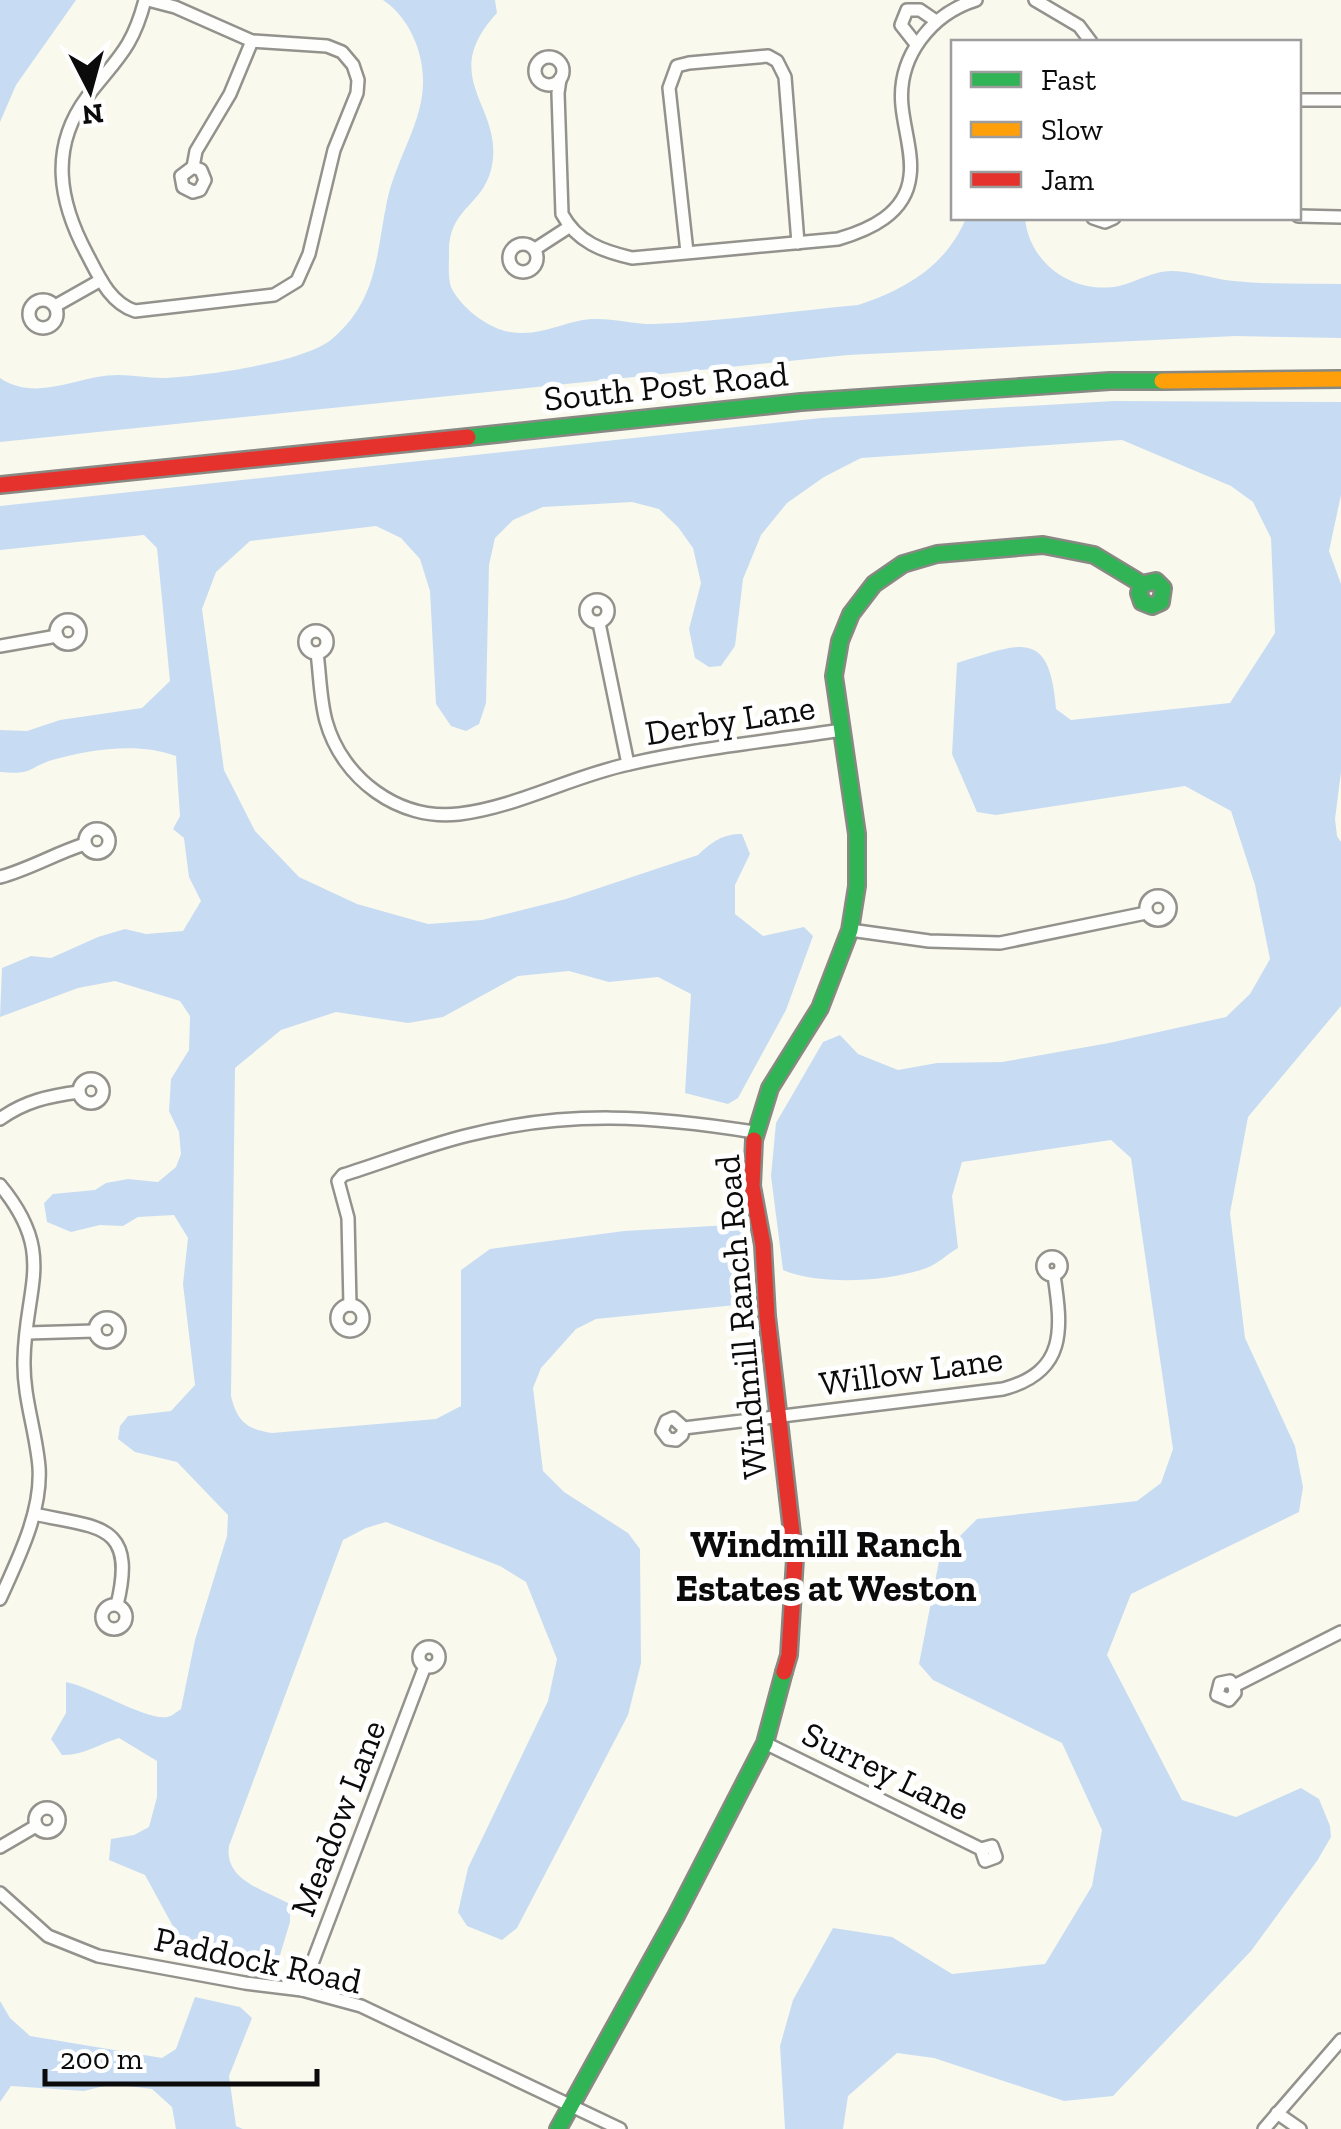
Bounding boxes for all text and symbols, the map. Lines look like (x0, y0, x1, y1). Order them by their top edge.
north arrow (40, 40, 140, 140)
legend (951, 40, 1301, 220)
text: Fast (1041, 62, 1096, 98)
text: N (80, 97, 105, 132)
text: Slow (1041, 112, 1103, 148)
text: Jam (1041, 162, 1094, 198)
street label: South Post Road (542, 352, 790, 420)
street label: Derby Lane (642, 686, 818, 754)
street label: Windmill Ranch Road (706, 1153, 776, 1481)
street label: Willow Lane (817, 1337, 1005, 1405)
district label: Windmill Ranch Estates at Weston (675, 1521, 977, 1611)
street label: Surrey Lane (795, 1712, 977, 1830)
street label: Meadow Lane (281, 1714, 395, 1922)
street label: Paddock Road (151, 1918, 365, 2002)
scale bar (45, 2024, 318, 2086)
text: 200 m (60, 2041, 143, 2077)

